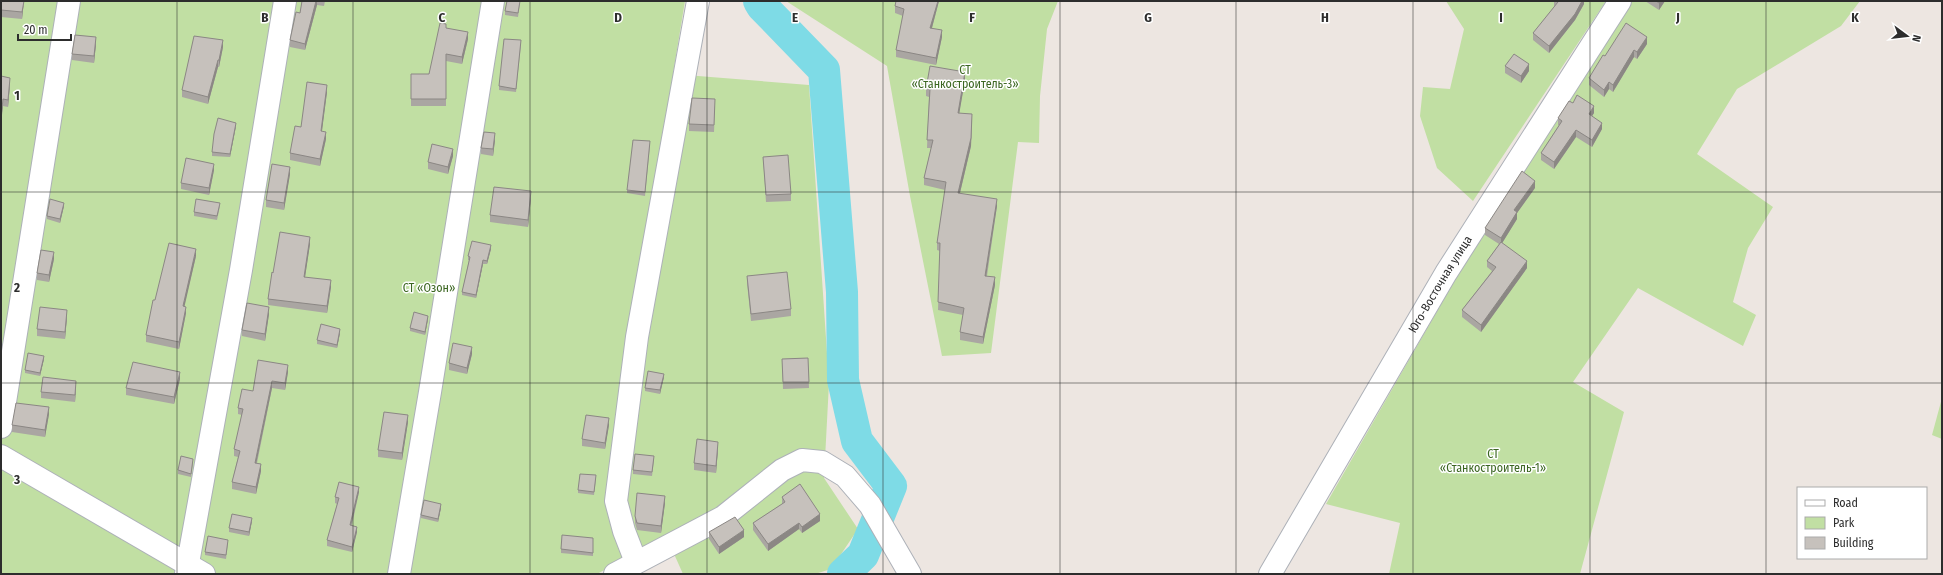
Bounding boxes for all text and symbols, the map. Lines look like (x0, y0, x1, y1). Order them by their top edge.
text: B (261, 10, 269, 25)
text: C (439, 10, 446, 25)
text: D (614, 10, 622, 25)
text: E (792, 10, 798, 25)
text: F (969, 10, 975, 25)
text: G (1144, 10, 1152, 25)
text: H (1321, 10, 1329, 25)
text: I (1499, 10, 1503, 25)
text: J (1675, 10, 1680, 25)
text: K (1851, 10, 1859, 25)
scale bar (18, 16, 71, 42)
north arrow (1887, 16, 1927, 56)
text: 20 m (24, 23, 48, 37)
text: N (1909, 34, 1923, 43)
park label: СТ «Станкостроитель-3» (911, 63, 1019, 91)
text: 1 (14, 88, 20, 103)
street label: Юго-Восточная улица (1406, 233, 1475, 335)
text: 2 (13, 280, 20, 295)
park label: СТ «Озон» (403, 281, 455, 295)
park label: СТ «Станкостроитель-1» (1440, 447, 1546, 475)
text: 3 (13, 472, 20, 487)
legend (1797, 487, 1927, 559)
text: Road (1833, 496, 1858, 510)
text: Park (1833, 516, 1855, 530)
text: Building (1833, 536, 1874, 550)

